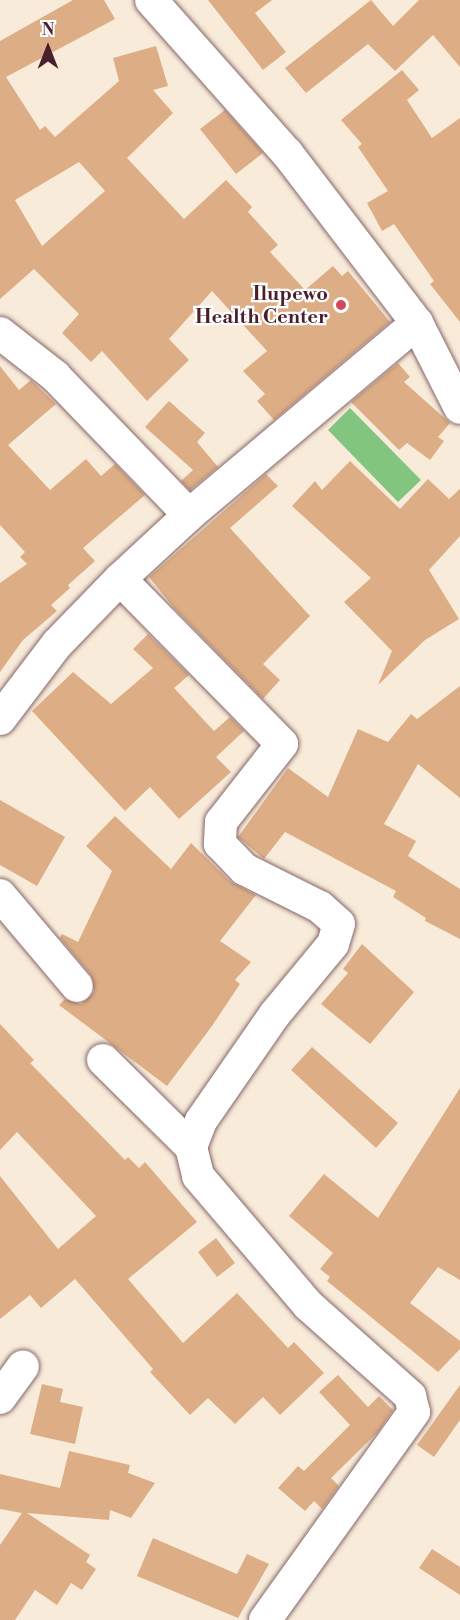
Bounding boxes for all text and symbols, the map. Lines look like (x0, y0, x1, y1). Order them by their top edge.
north arrow (18, 18, 78, 78)
text: N (42, 20, 54, 40)
place label: Ilupewo Health Center (195, 282, 328, 329)
marker: Ilupewo Health Center (332, 296, 350, 314)

